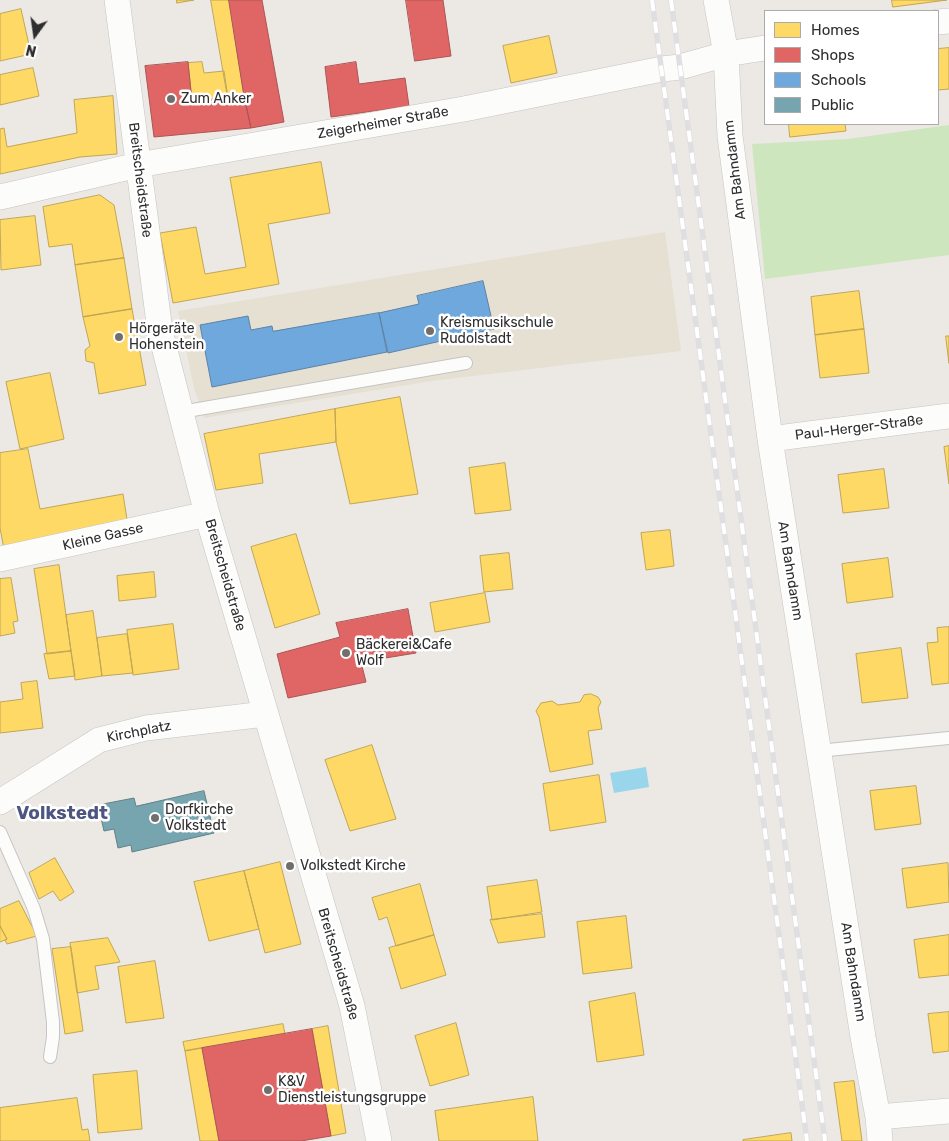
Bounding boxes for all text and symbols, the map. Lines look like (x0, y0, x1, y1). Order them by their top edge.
north arrow (10, 10, 60, 60)
legend (764, 10, 939, 125)
text: Homes (811, 21, 860, 39)
text: N (24, 41, 38, 60)
text: Shops (811, 46, 855, 64)
text: Schools (811, 71, 866, 89)
place label: Zum Anker (181, 91, 251, 107)
marker: Zum Anker (165, 93, 177, 105)
text: Public (811, 96, 854, 114)
street label: Zeigerheimer Straße (316, 103, 450, 143)
street label: Am Bahndamm (721, 119, 749, 221)
street label: Breitscheidstraße (125, 122, 155, 238)
place label: Kreismusikschule Rudolstadt (440, 315, 554, 348)
place label: Hörgeräte Hohenstein (129, 321, 204, 354)
marker: Kreismusikschule Rudolstadt (424, 325, 436, 337)
marker: Hörgeräte Hohenstein (113, 331, 125, 343)
street label: Paul-Herger-Straße (794, 412, 924, 444)
street label: Breitscheidstraße (201, 517, 249, 633)
street label: Kleine Gasse (61, 520, 145, 554)
street label: Am Bahndamm (774, 520, 806, 622)
place label: Bäckerei&Cafe Wolf (356, 637, 452, 670)
marker: Bäckerei&Cafe Wolf (340, 647, 352, 659)
street label: Kirchplatz (105, 718, 173, 746)
place label: Dorfkirche Volkstedt (165, 802, 233, 834)
district label: Volkstedt (16, 803, 108, 825)
marker: Dorfkirche Volkstedt (149, 812, 161, 824)
place label: Volkstedt Kirche (300, 858, 406, 874)
marker: Volkstedt Kirche (284, 860, 296, 872)
street label: Breitscheidstraße (314, 906, 362, 1022)
street label: Am Bahndamm (837, 921, 869, 1023)
place label: K&V Dienstleistungsgruppe (278, 1074, 426, 1106)
marker: K&V Dienstleistungsgruppe (262, 1084, 274, 1096)

